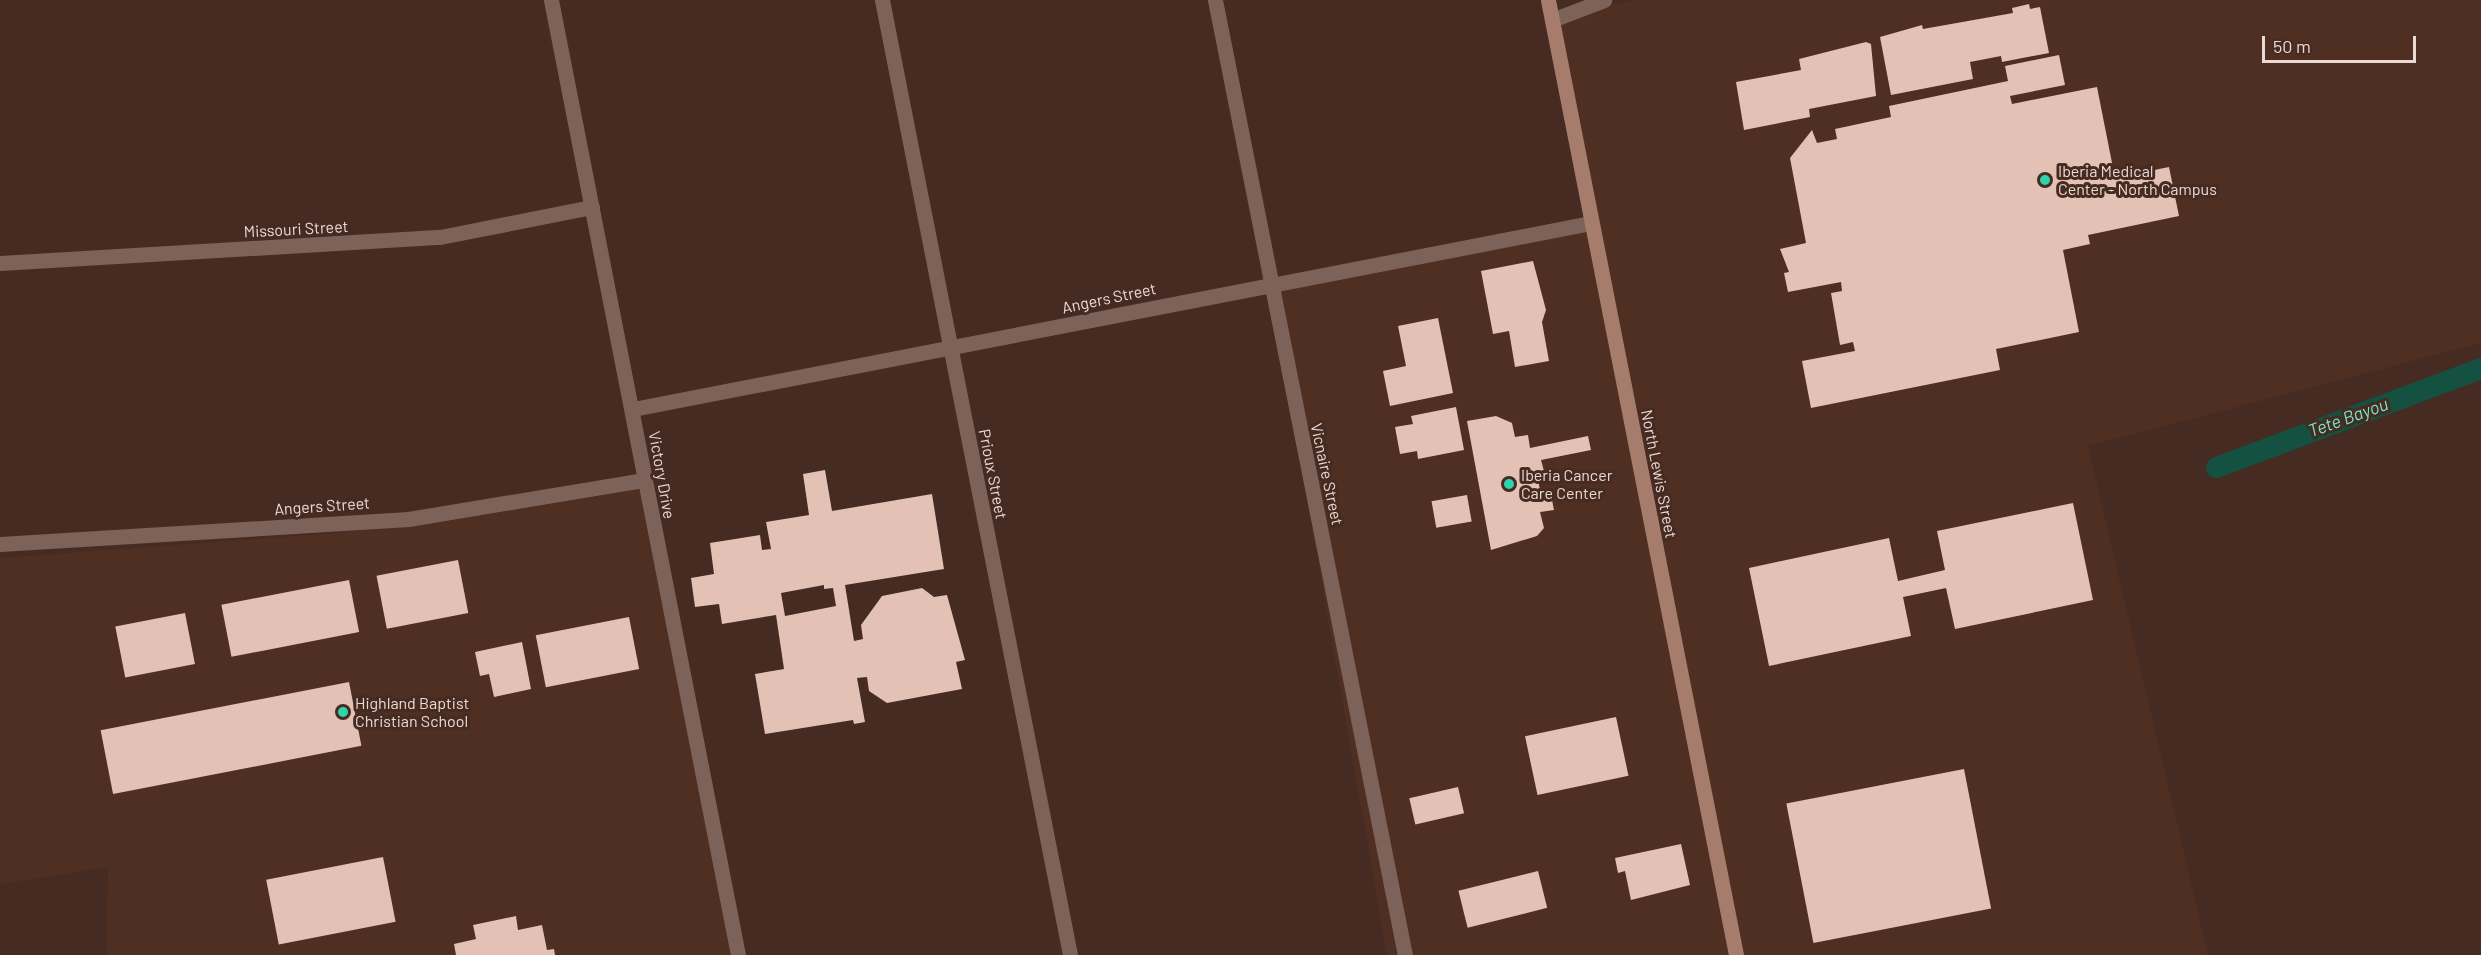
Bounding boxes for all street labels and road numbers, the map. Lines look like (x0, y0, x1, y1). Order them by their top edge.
street label: Missouri Street (243, 217, 349, 241)
street label: Angers Street (1060, 279, 1158, 317)
street label: North Lewis Street (1637, 408, 1681, 540)
street label: Vicnaire Street (1307, 421, 1347, 527)
street label: Prioux Street (975, 427, 1011, 521)
street label: Victory Drive (645, 430, 679, 520)
street label: Angers Street (274, 493, 370, 519)

